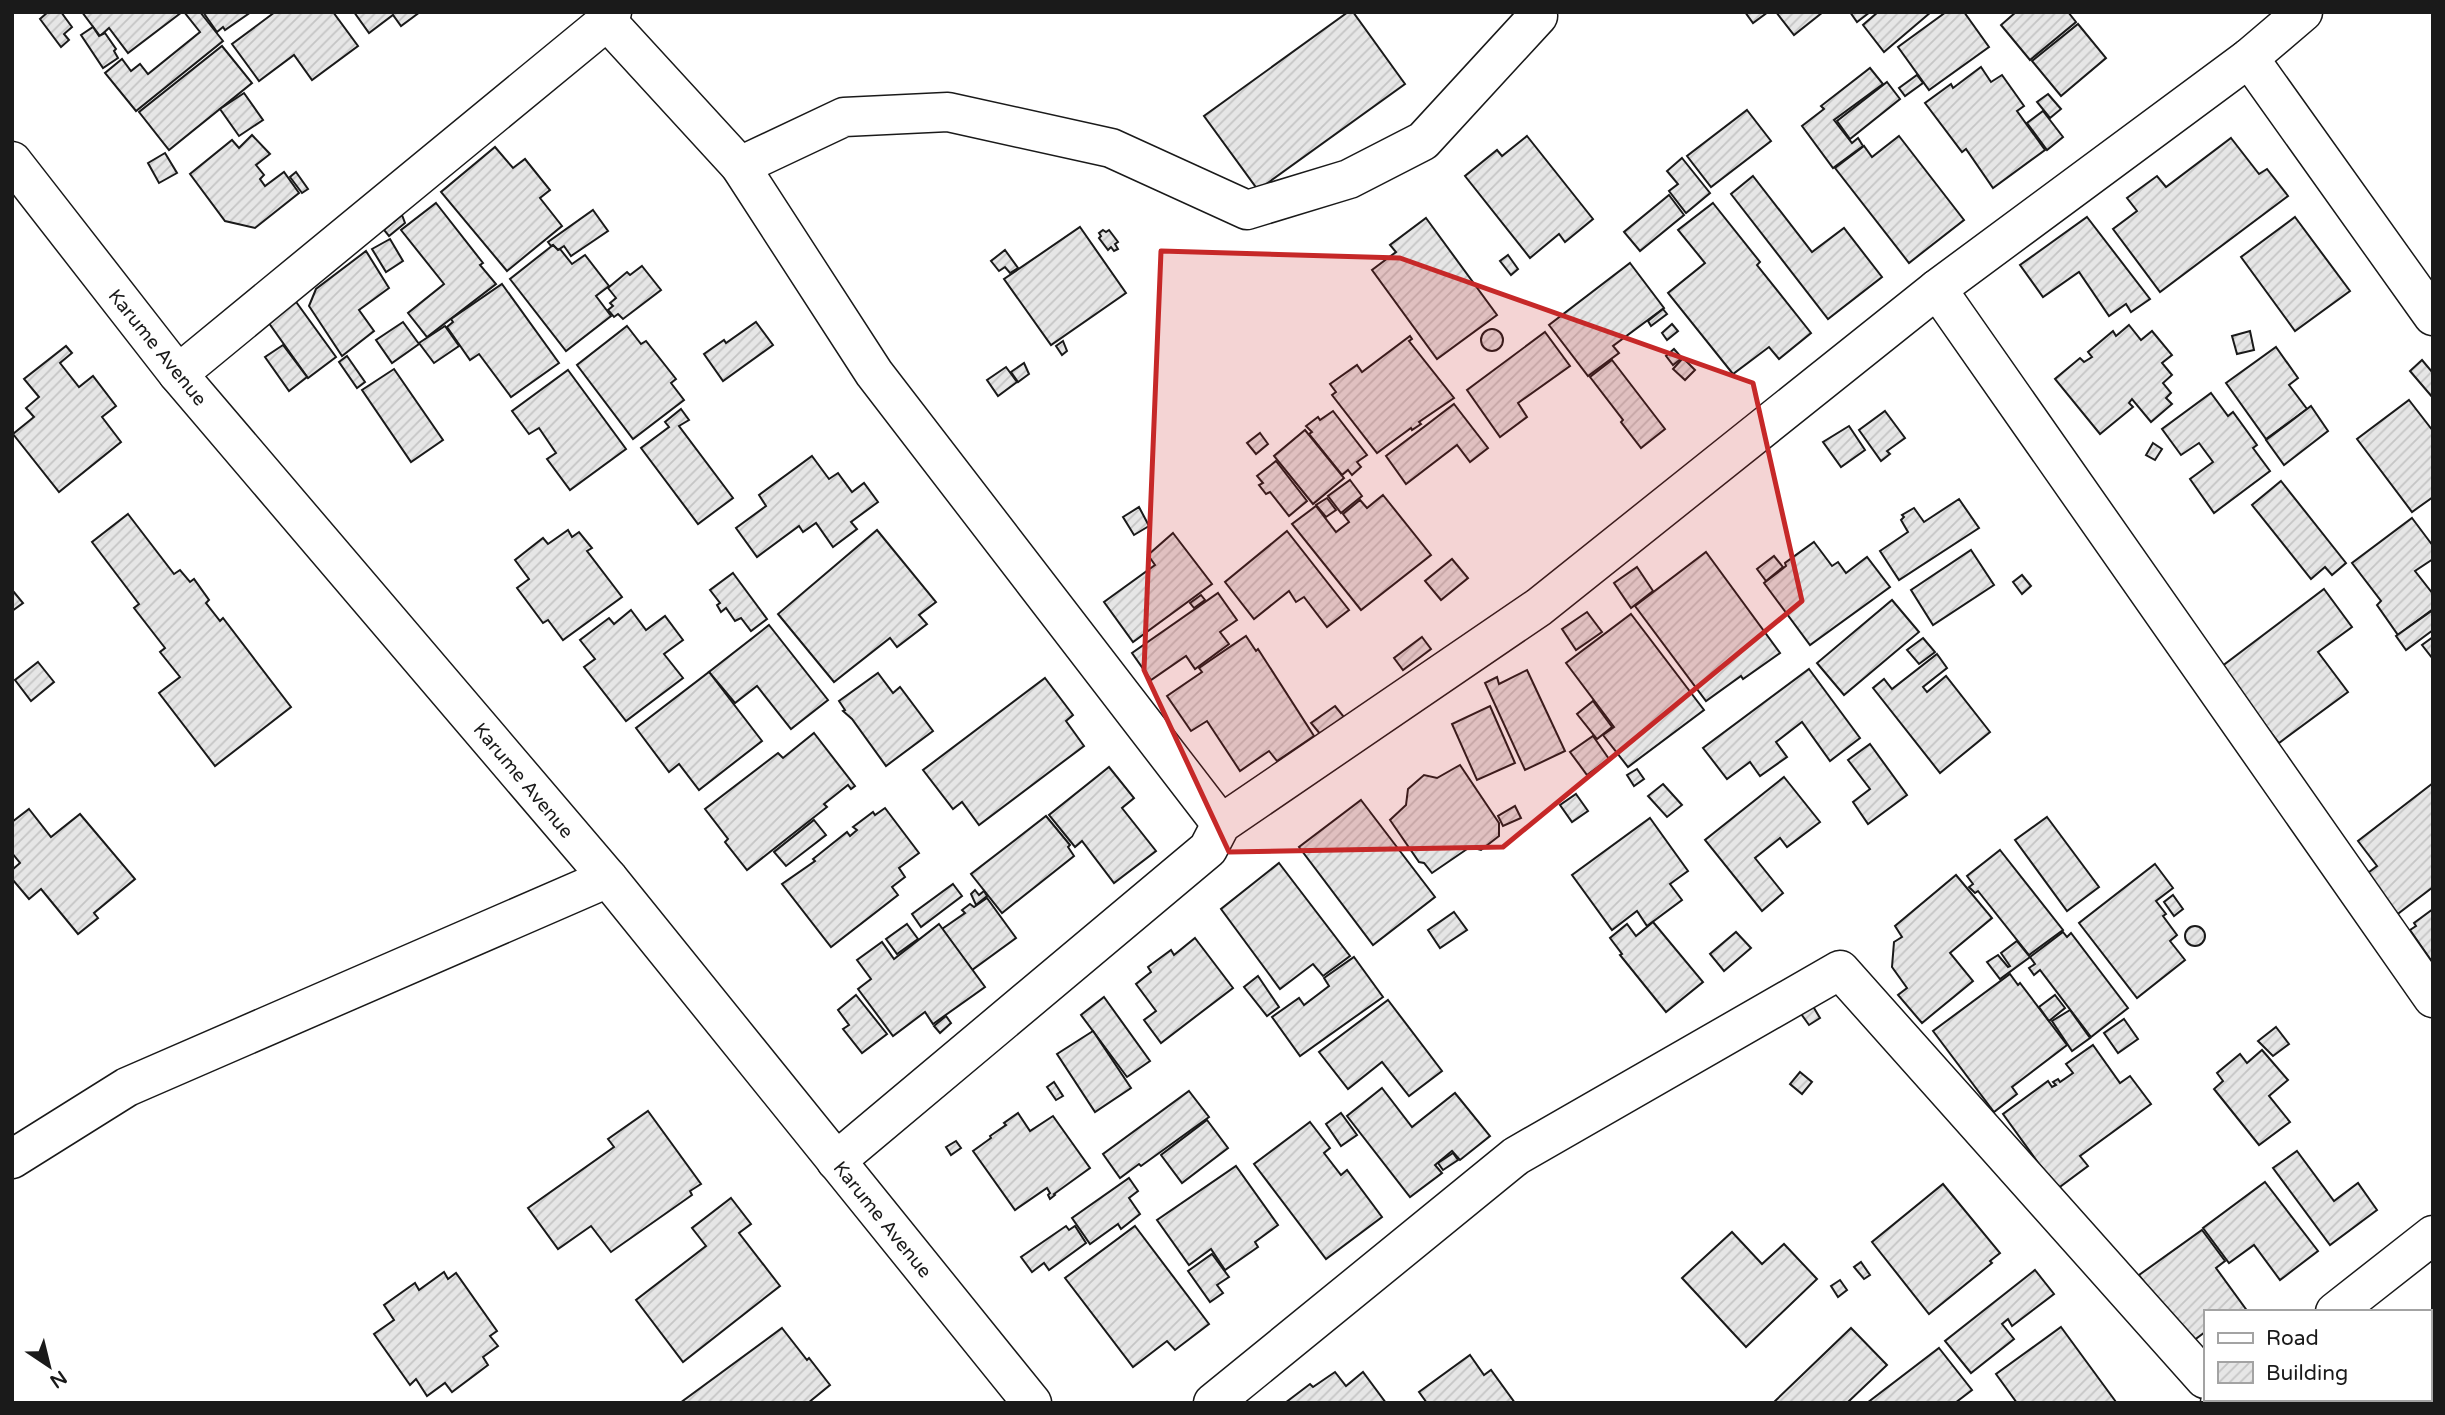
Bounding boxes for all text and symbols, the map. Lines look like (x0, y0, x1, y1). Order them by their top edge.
street label: Karume Avenue (104, 285, 211, 410)
street label: Karume Avenue (469, 719, 578, 843)
street label: Karume Avenue (829, 1157, 936, 1282)
legend (2204, 1310, 2431, 1401)
text: Road (2266, 1326, 2319, 1351)
north arrow (14, 1331, 84, 1401)
text: Building (2266, 1361, 2348, 1386)
text: N (46, 1366, 71, 1392)

